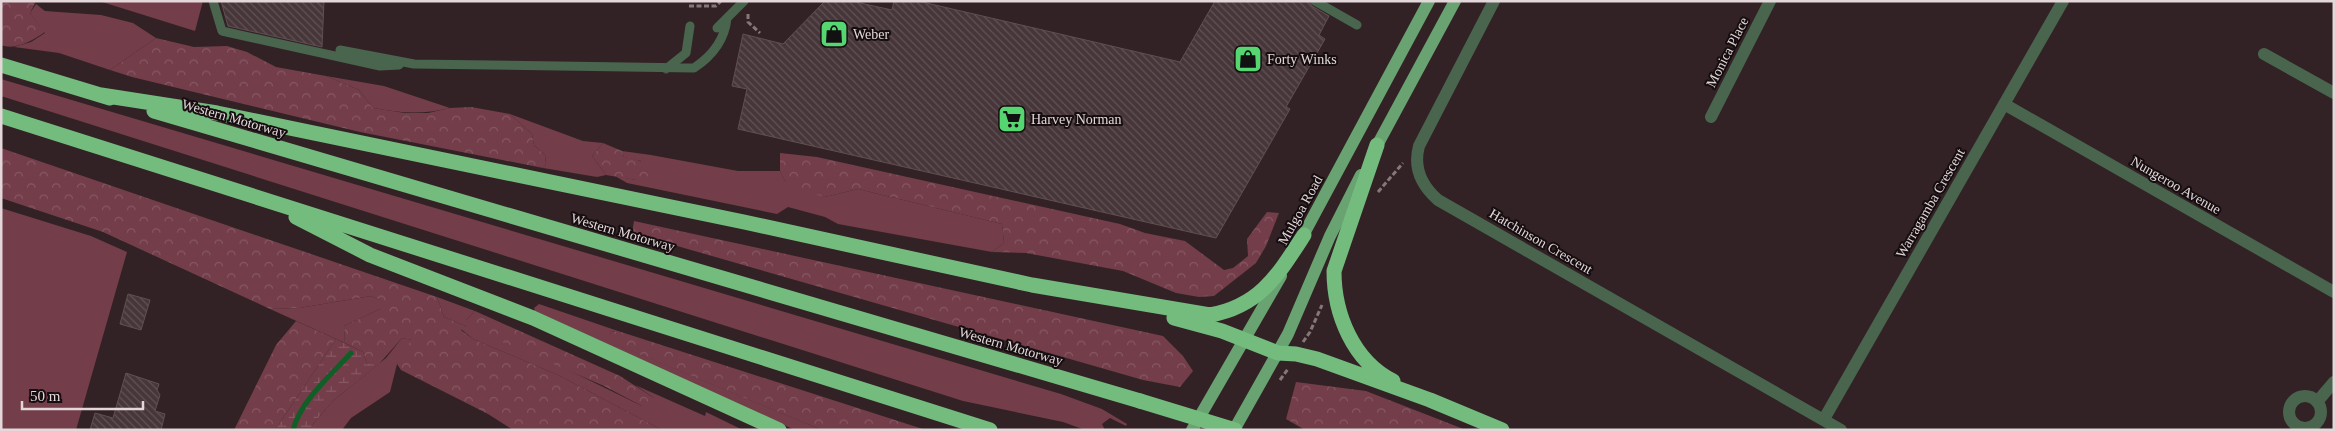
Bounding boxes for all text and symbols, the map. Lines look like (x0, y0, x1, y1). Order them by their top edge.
street label: Monica Place (1703, 15, 1752, 90)
shop icon: Weber (819, 19, 849, 49)
place label: Weber (853, 27, 890, 42)
shop icon: Forty Winks (1233, 44, 1263, 74)
place label: Forty Winks (1267, 52, 1337, 67)
street label: Western Motorway (180, 96, 288, 140)
supermarket icon: Harvey Norman (997, 104, 1027, 134)
place label: Harvey Norman (1031, 112, 1122, 127)
street label: Warragamba Crescent (1893, 146, 1968, 261)
street label: Nungeroo Avenue (2128, 154, 2223, 217)
street label: Mulgoa Road (1275, 173, 1326, 247)
street label: Hatchinson Crescent (1487, 206, 1595, 277)
street label: Western Motorway (569, 210, 677, 254)
street label: Western Motorway (957, 324, 1065, 368)
scale bar (22, 378, 144, 410)
text: 50 m (30, 388, 61, 404)

